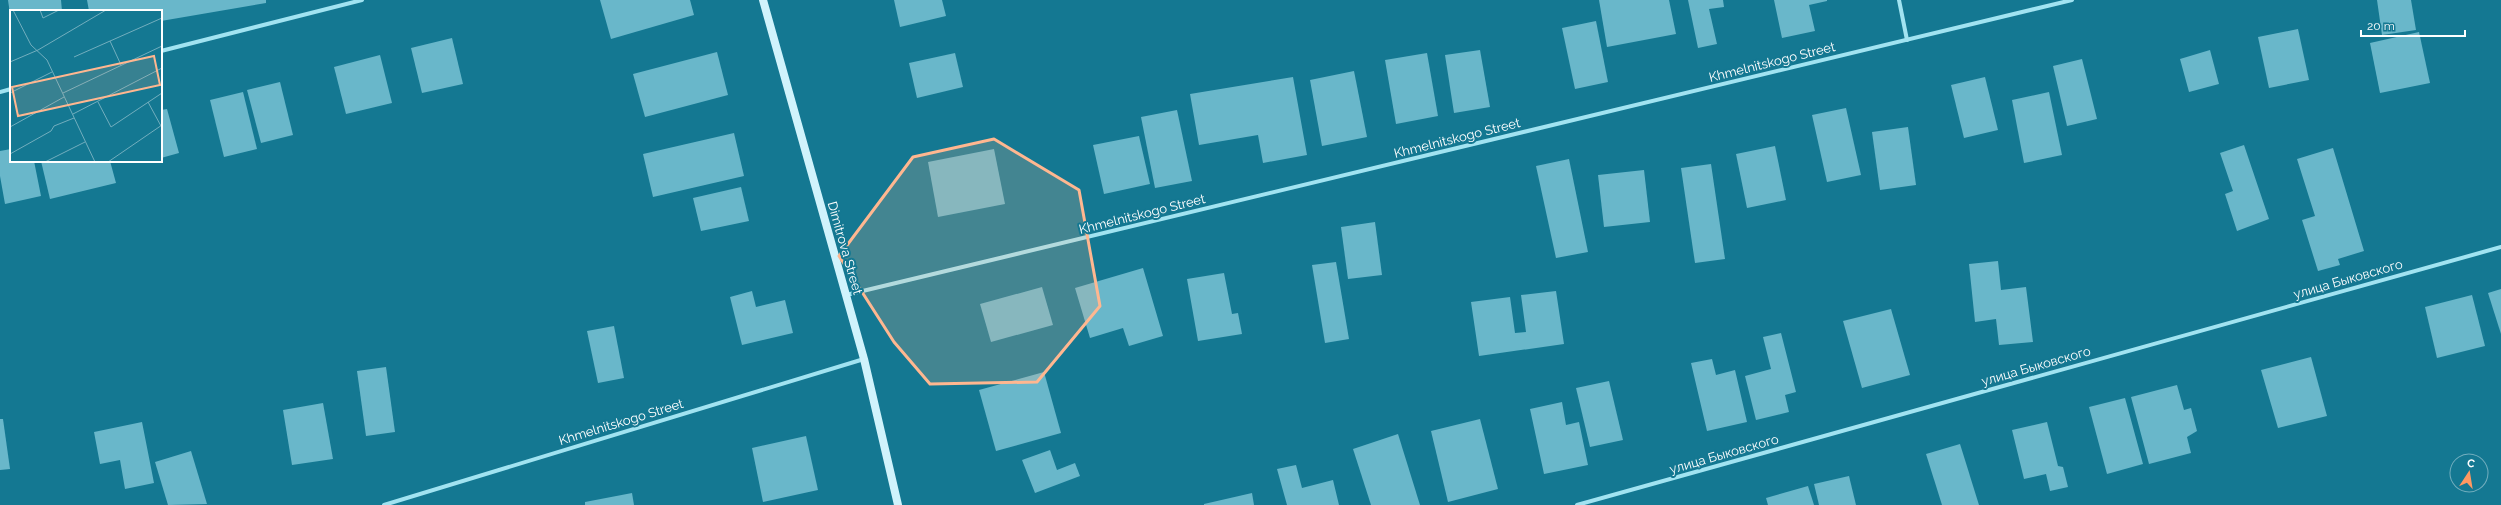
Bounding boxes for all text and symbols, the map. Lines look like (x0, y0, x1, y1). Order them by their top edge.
inset map (10, 10, 162, 162)
scale bar (2361, 12, 2465, 38)
text: 20 m (2367, 19, 2395, 33)
street label: Khmelnitskogo Street (1707, 39, 1837, 85)
street label: Khmelnitskogo Street (1392, 115, 1522, 161)
street label: Khmelnitskogo Street (1077, 191, 1207, 237)
street label: Dimitrova Street (825, 200, 866, 297)
street label: улица Быковского (2292, 256, 2405, 302)
street label: улица Быковского (1980, 343, 2093, 389)
street label: Khmelnitskogo Street (557, 396, 686, 448)
street label: улица Быковского (1668, 431, 1781, 477)
north arrow (2449, 453, 2489, 493)
text: С (2466, 457, 2476, 471)

